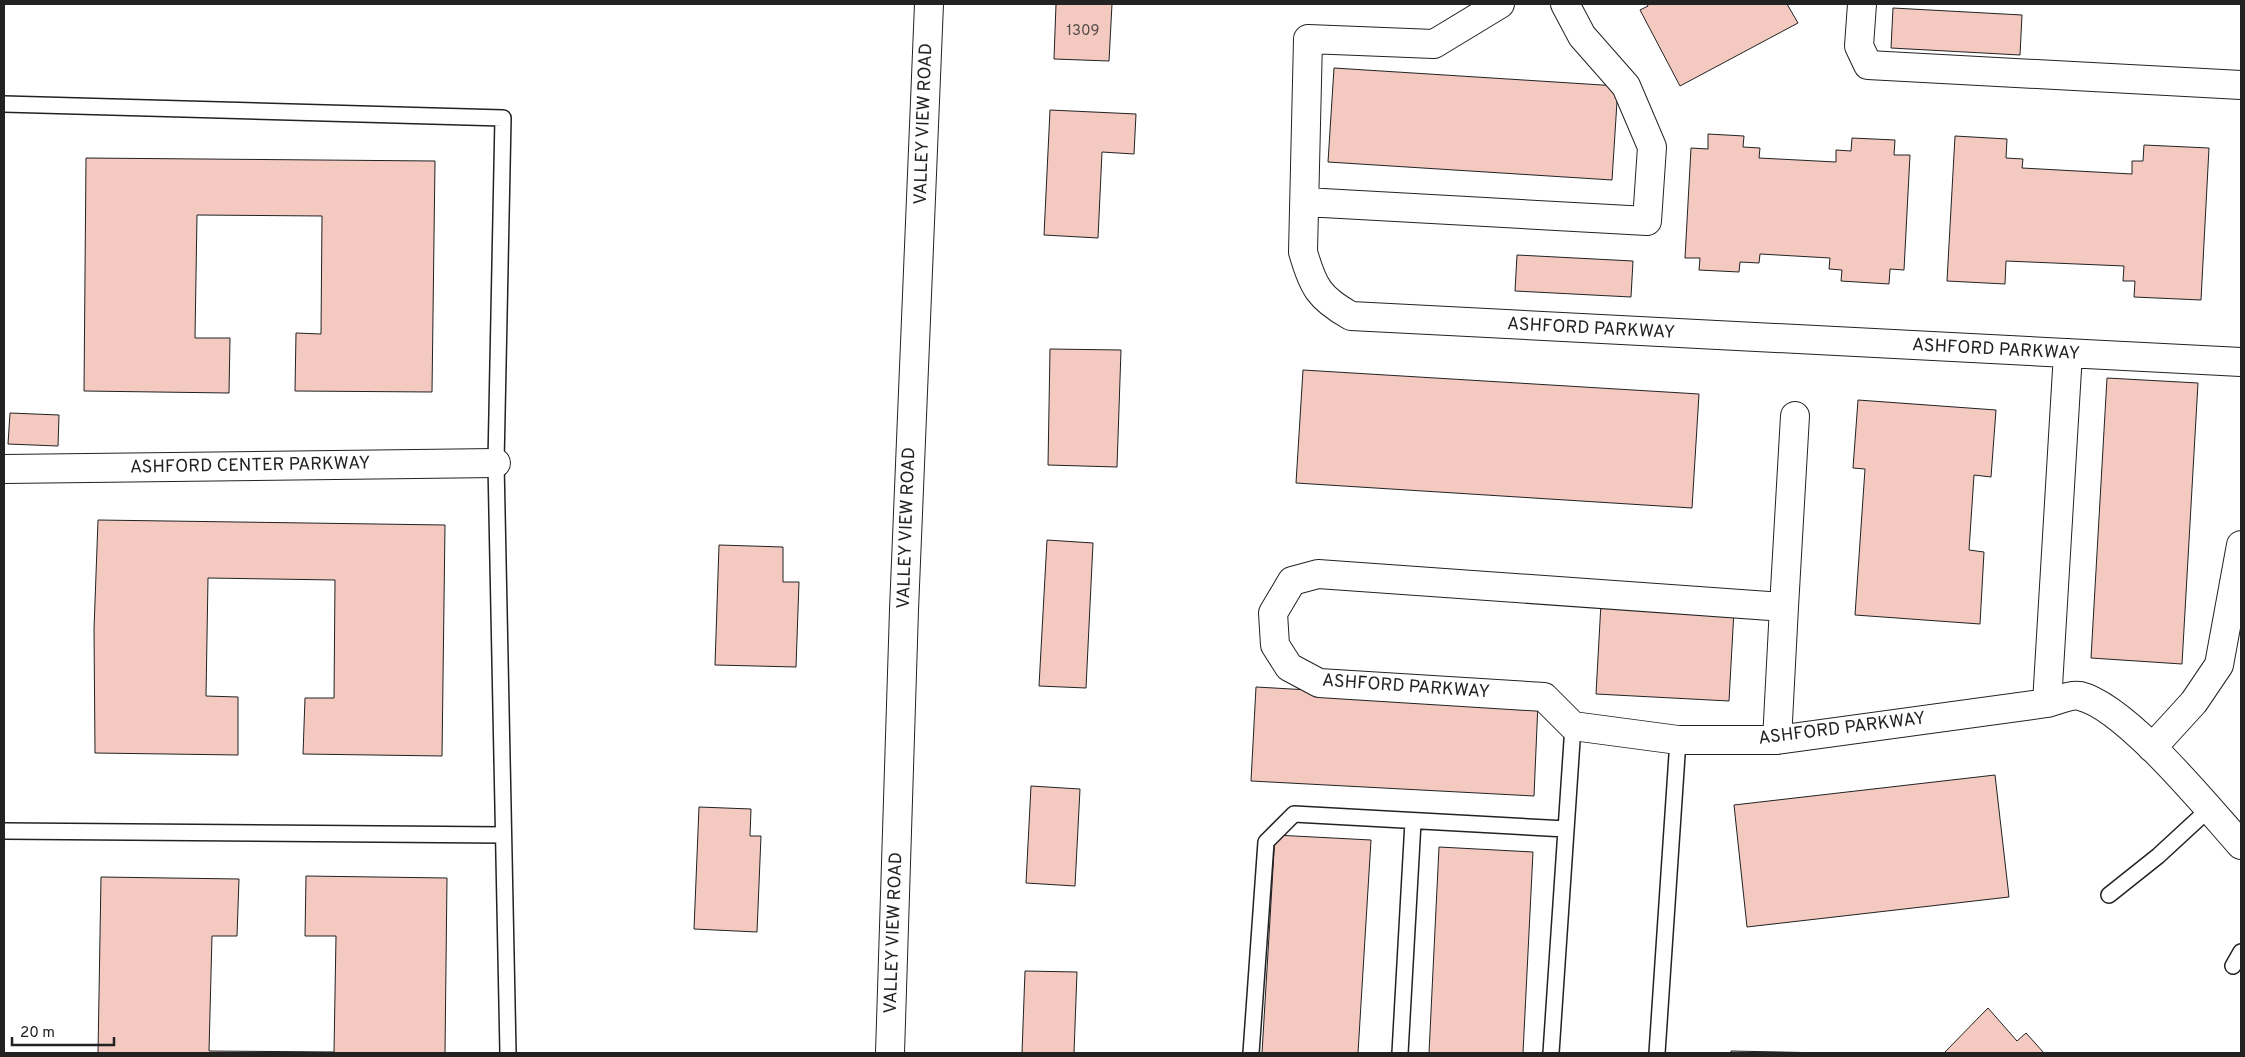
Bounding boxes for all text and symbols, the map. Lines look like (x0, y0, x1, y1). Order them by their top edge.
house number: 1309 (1066, 22, 1100, 41)
street label: VALLEY VIEW ROAD (910, 43, 938, 205)
street label: ASHFORD PARKWAY (1506, 313, 1676, 345)
street label: ASHFORD PARKWAY (1911, 334, 2081, 366)
street label: VALLEY VIEW ROAD (893, 447, 921, 609)
street label: ASHFORD CENTER PARKWAY (130, 452, 370, 480)
street label: ASHFORD PARKWAY (1321, 670, 1491, 704)
street label: ASHFORD PARKWAY (1757, 707, 1927, 751)
street label: VALLEY VIEW ROAD (880, 852, 908, 1014)
scale bar (12, 1014, 115, 1046)
text: 20 m (20, 1024, 55, 1043)

